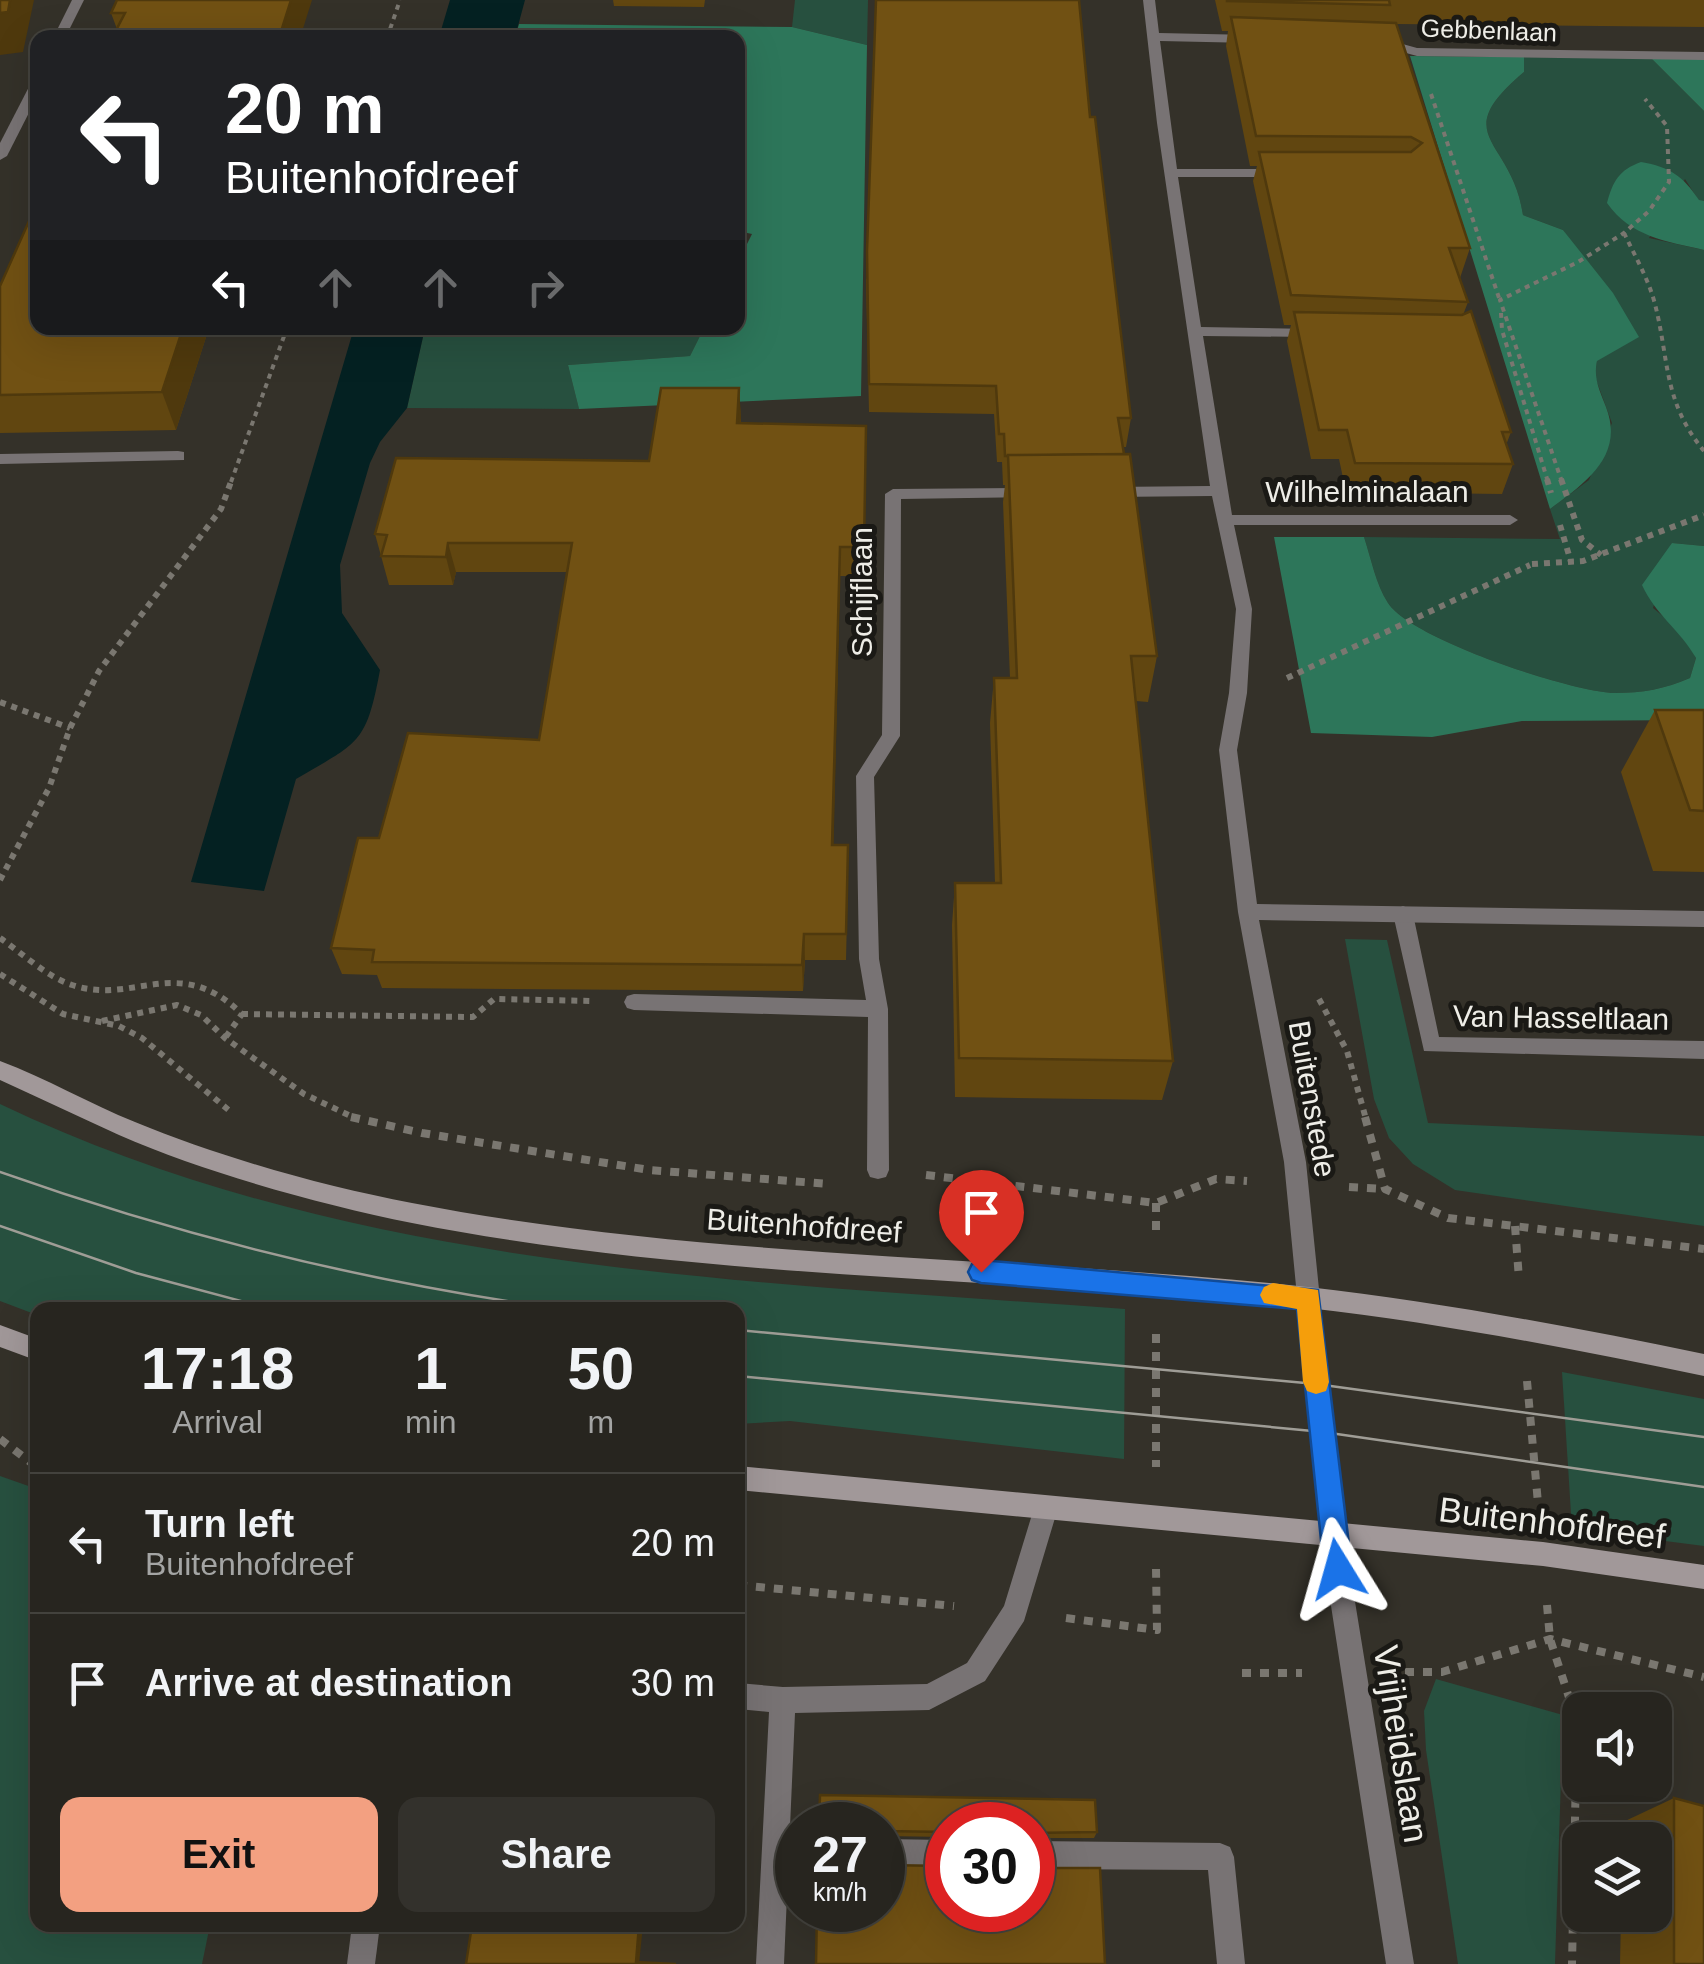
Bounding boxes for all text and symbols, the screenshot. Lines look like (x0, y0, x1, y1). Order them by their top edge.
street label: Gebbenlaan (1420, 14, 1558, 46)
icon: left (60, 70, 190, 200)
text: 20 m (225, 70, 385, 148)
text: Buitenhofdreef (225, 152, 518, 203)
icon: left (203, 260, 258, 315)
icon: ahead (308, 260, 363, 315)
icon: ahead (413, 260, 468, 315)
icon: right (518, 260, 573, 315)
street label: Wilhelminalaan (1265, 475, 1469, 508)
street label: Schijflaan (845, 527, 878, 657)
street label: Van Hasseltlaan (1453, 999, 1669, 1036)
street label: Buitenstede (1282, 1018, 1342, 1180)
pin (939, 1170, 1024, 1273)
icon: arrive (954, 1185, 1009, 1240)
street label: Buitenhofdreef (706, 1202, 903, 1249)
text: 17:18 (141, 1335, 294, 1402)
text: 1 (414, 1335, 448, 1402)
text: 50 (567, 1335, 634, 1402)
text: Arrival (172, 1404, 263, 1440)
text: min (405, 1404, 457, 1440)
text: m (587, 1404, 614, 1440)
street label: Buitenhofdreef (1437, 1489, 1668, 1556)
text: Turn left (145, 1503, 294, 1545)
icon: left (60, 1516, 115, 1571)
position arrow (1286, 1517, 1390, 1621)
text: 20 m (631, 1522, 715, 1564)
text: Buitenhofdreef (145, 1546, 353, 1582)
street label: Vrijheidslaan (1367, 1643, 1436, 1845)
icon: arrive (60, 1656, 115, 1711)
text: Arrive at destination (145, 1662, 512, 1704)
text: 30 m (631, 1662, 715, 1704)
map controls (1562, 1692, 1672, 1932)
button: sound (1562, 1692, 1672, 1802)
button: Exit (60, 1797, 378, 1912)
button: Share (398, 1797, 715, 1912)
speed limit sign: 30 (925, 1802, 1055, 1932)
button: layers (1562, 1822, 1672, 1932)
text: 27 (812, 1827, 868, 1883)
text: km/h (813, 1878, 867, 1906)

